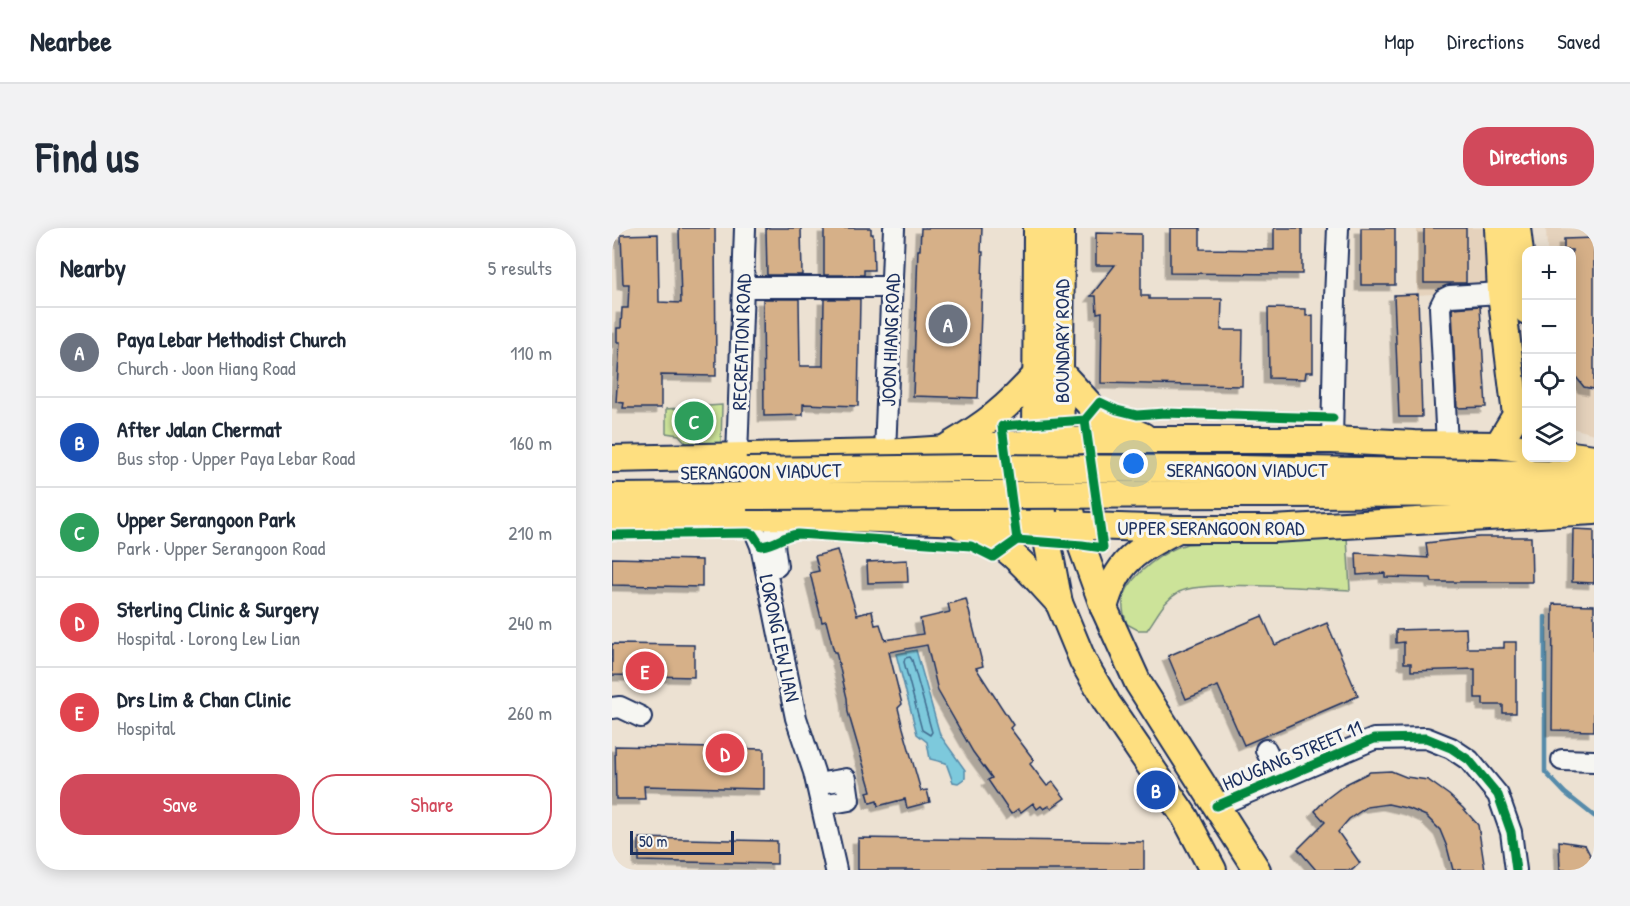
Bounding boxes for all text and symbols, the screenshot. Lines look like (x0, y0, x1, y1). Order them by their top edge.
text: Nearbee (30, 22, 112, 60)
text: Map (1384, 27, 1414, 56)
text: Directions (1447, 27, 1524, 56)
text: Saved (1557, 27, 1600, 56)
button: Directions (1463, 127, 1594, 186)
text: Find us (36, 128, 139, 185)
map controls (1522, 246, 1576, 462)
button: + (1522, 246, 1576, 300)
text: Nearby (60, 250, 126, 285)
text: 5 results (488, 254, 552, 281)
street label: RECREATION ROAD (725, 273, 757, 411)
street label: JOON HIANG ROAD (874, 273, 906, 407)
street label: BOUNDARY ROAD (1048, 278, 1075, 403)
button: − (1522, 300, 1576, 354)
pin: A (928, 302, 968, 346)
text: Paya Lebar Methodist Church (117, 324, 346, 354)
text: A (75, 339, 84, 366)
text: 110 m (510, 339, 552, 366)
text: Church · Joon Hiang Road (117, 354, 296, 381)
button: locate (1522, 354, 1576, 408)
pin: C (674, 398, 713, 444)
button: layers (1522, 408, 1576, 462)
text: After Jalan Chermat (117, 414, 281, 444)
text: B (74, 429, 85, 456)
text: 160 m (510, 429, 552, 456)
text: Bus stop · Upper Paya Lebar Road (117, 444, 355, 471)
your location (1119, 449, 1148, 478)
street label: SERANGOON VIADUCT (680, 456, 842, 486)
street label: SERANGOON VIADUCT (1166, 456, 1328, 483)
text: Upper Serangoon Park (117, 504, 295, 534)
street label: UPPER SERANGOON ROAD (1118, 514, 1305, 541)
text: C (74, 519, 85, 546)
text: 210 m (508, 519, 552, 546)
text: Park · Upper Serangoon Road (117, 534, 325, 561)
street label: LORONG LEW LIAN (753, 572, 807, 704)
text: Sterling Clinic & Surgery (117, 594, 319, 624)
text: D (75, 609, 84, 636)
text: 240 m (508, 609, 552, 636)
text: Hospital · Lorong Lew Lian (117, 624, 300, 651)
pin: E (626, 648, 664, 694)
text: Drs Lim & Chan Clinic (117, 684, 290, 714)
text: E (75, 699, 84, 726)
text: 260 m (508, 699, 552, 726)
street label: HOUGANG STREET 11 (1218, 713, 1366, 797)
text: Hospital (117, 714, 175, 741)
pin: D (706, 730, 744, 776)
pin: B (1136, 768, 1176, 812)
button: Save (60, 774, 300, 835)
button: Share (312, 774, 552, 835)
scale bar (630, 828, 734, 856)
text: 50 m (639, 830, 668, 852)

